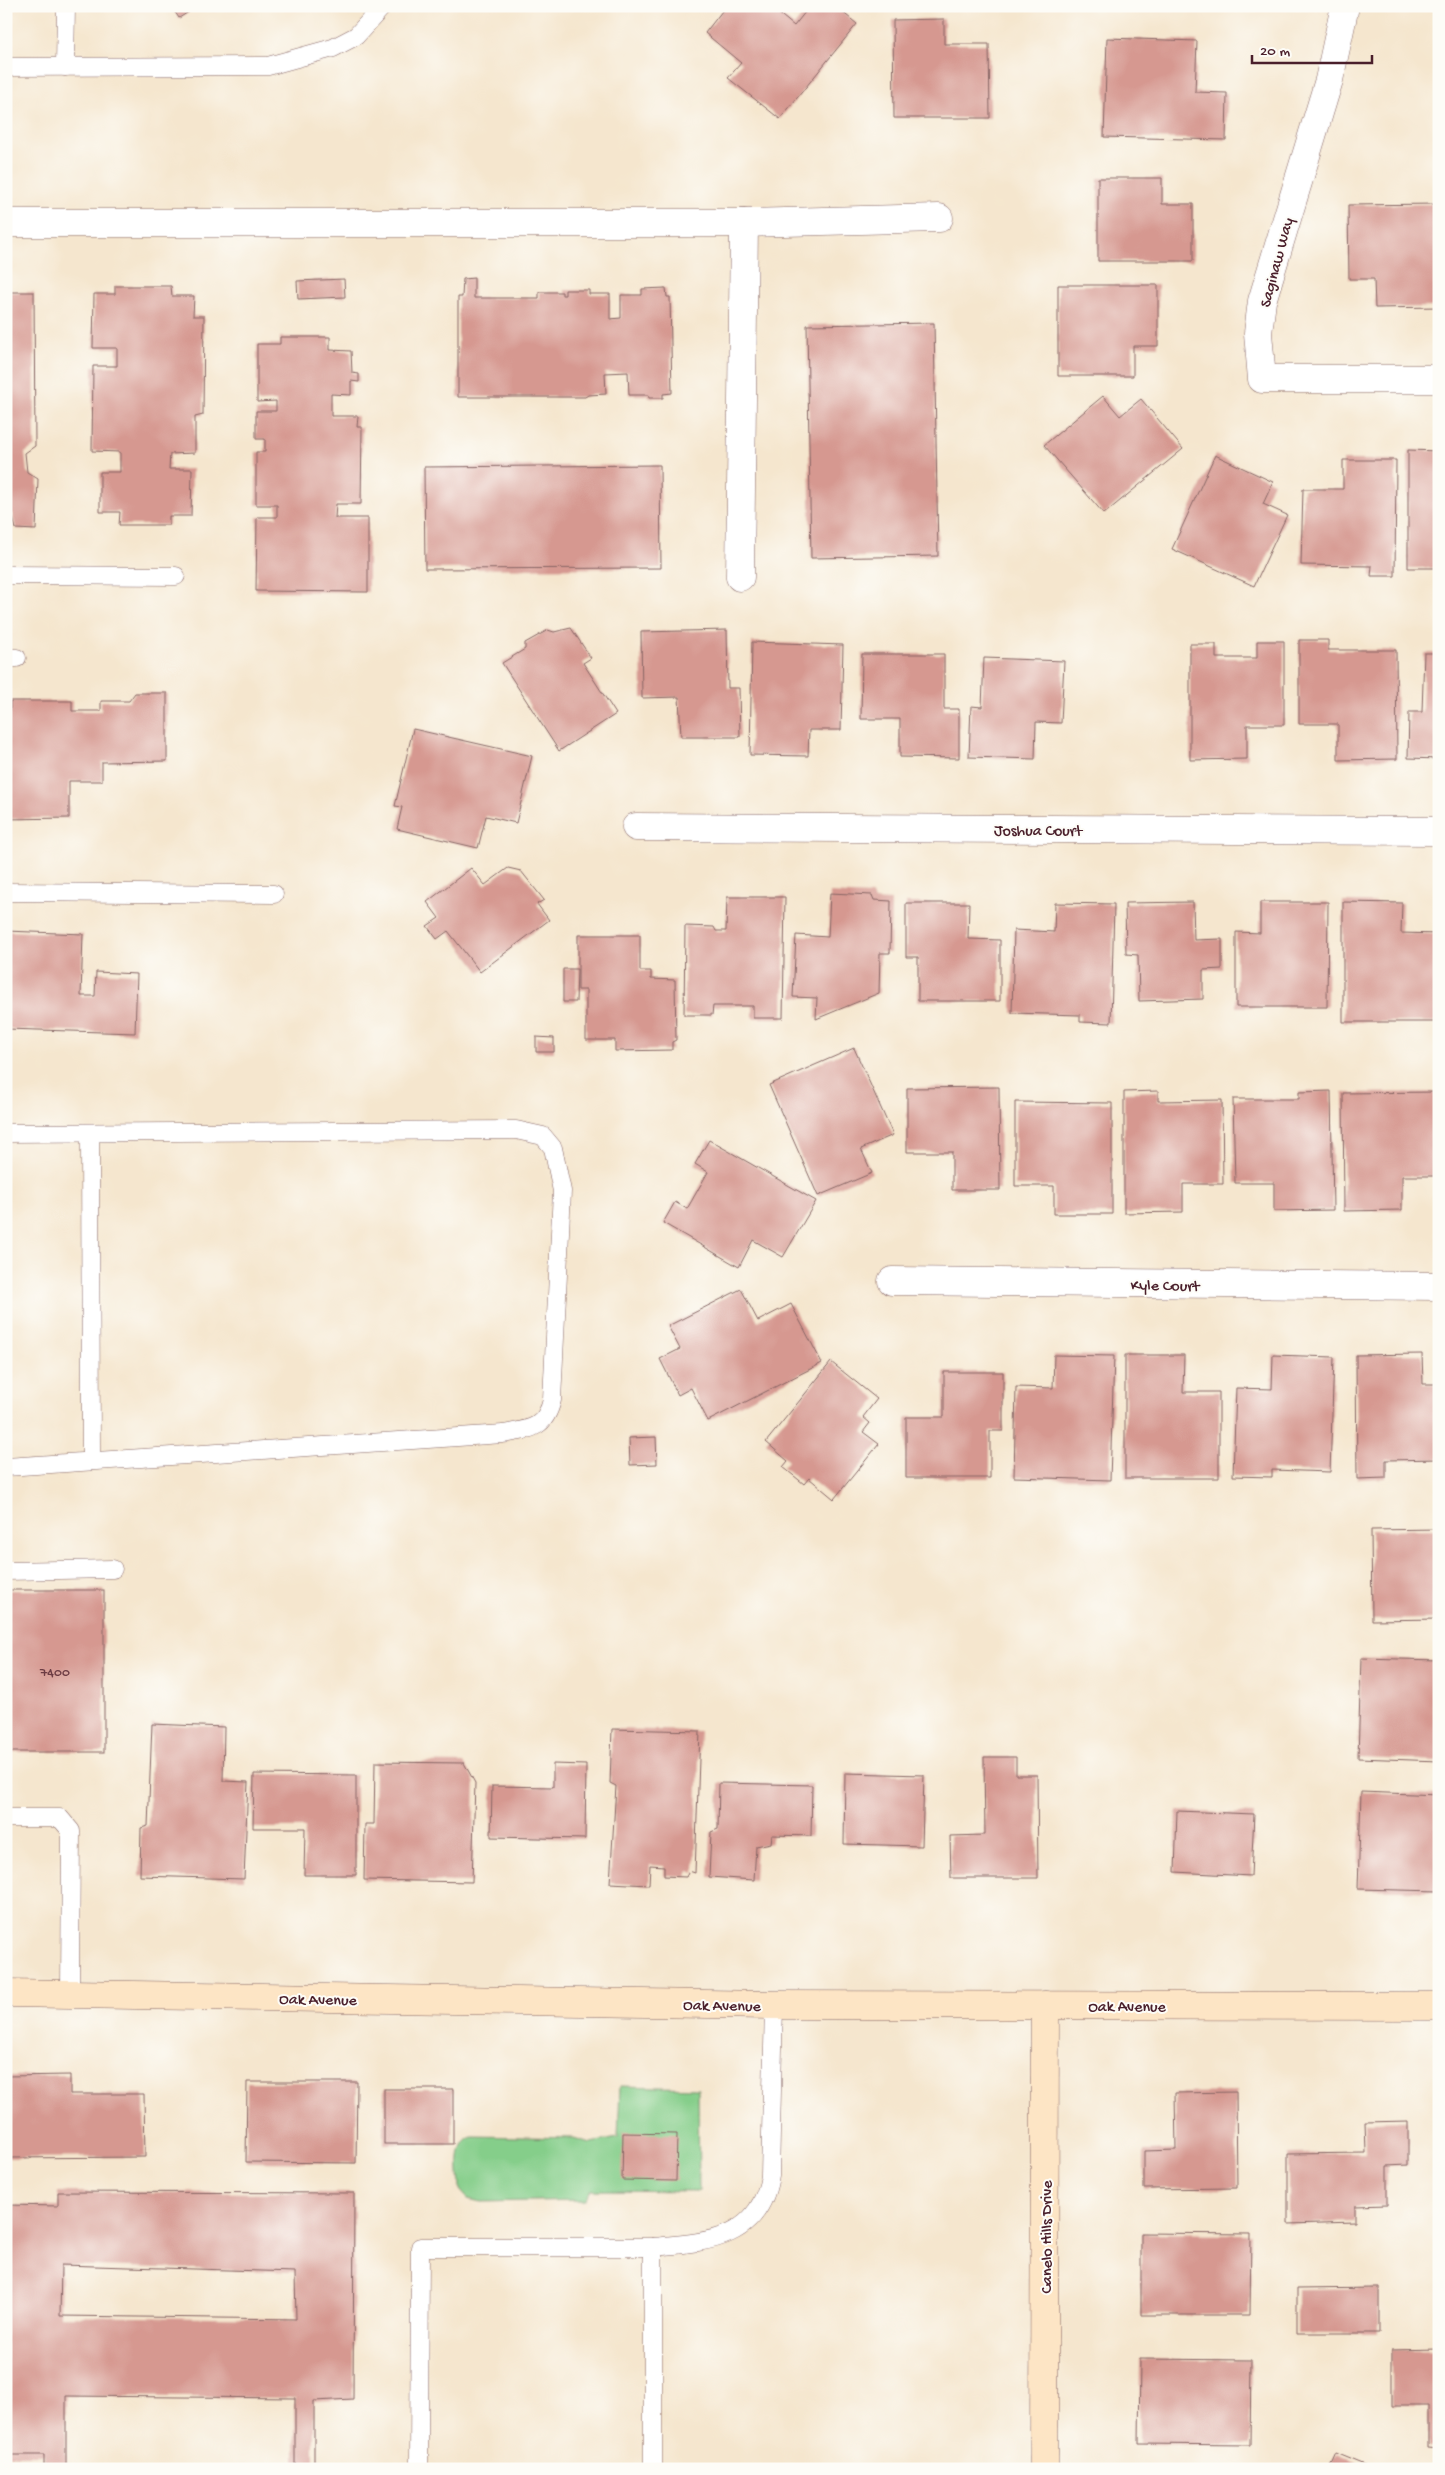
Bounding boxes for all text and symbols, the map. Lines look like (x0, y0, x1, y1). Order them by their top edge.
scale bar (1252, 32, 1372, 64)
text: 20 m (1260, 43, 1290, 61)
street label: Saginaw Way (1257, 216, 1299, 310)
street label: Joshua Court (994, 823, 1084, 842)
street label: Kyle Court (1130, 1277, 1201, 1298)
house number: 7400 (39, 1665, 70, 1682)
street label: Oak Avenue (279, 1991, 358, 2012)
street label: Oak Avenue (683, 1997, 762, 2018)
street label: Oak Avenue (1088, 1999, 1167, 2018)
street label: Canelo Hills Drive (1039, 2180, 1058, 2294)

